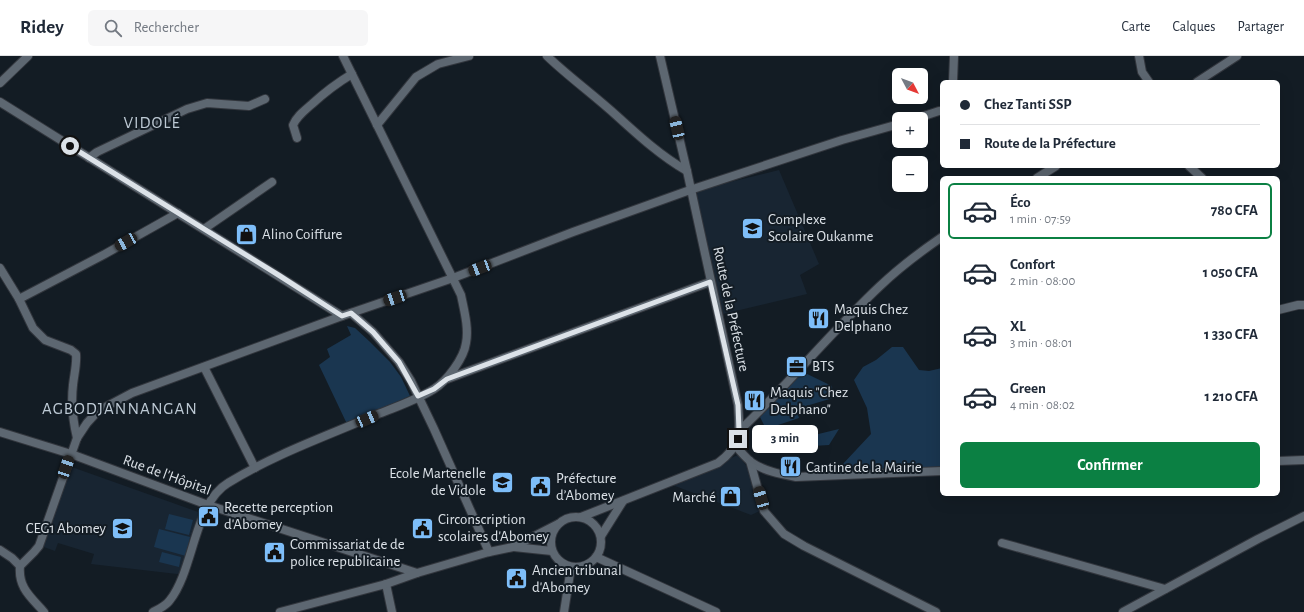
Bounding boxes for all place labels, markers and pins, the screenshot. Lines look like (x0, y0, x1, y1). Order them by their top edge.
place label: Complexe Scolaire Oukanme (768, 212, 873, 244)
school or university icon: Complexe Scolaire Oukanme (740, 215, 766, 241)
shop icon: Alino Coiffure (233, 221, 259, 247)
place label: Alino Coiffure (262, 227, 342, 242)
place label: Maquis Chez Delphano (834, 302, 908, 334)
restaurant icon: Maquis Chez Delphano (805, 305, 831, 331)
office icon: BTS (783, 353, 809, 379)
place label: BTS (812, 359, 834, 374)
place label: Maquis "Chez Delphano" (770, 385, 848, 417)
restaurant icon: Maquis "Chez Delphano" (741, 388, 767, 414)
restaurant icon: Cantine de la Mairie (777, 454, 803, 480)
place label: Cantine de la Mairie (806, 460, 922, 475)
place label: Ecole Martenelle de Vidole (389, 466, 486, 498)
school or university icon: Ecole Martenelle de Vidole (489, 469, 515, 495)
place label: Préfecture d’Abomey (556, 471, 616, 503)
public building icon: Préfecture d’Abomey (528, 474, 554, 500)
shop icon: Marché (718, 484, 744, 510)
place label: Marché (672, 490, 716, 505)
place label: Recette perception d'Abomey (224, 500, 333, 532)
public building icon: Recette perception d'Abomey (196, 503, 222, 529)
place label: Circonscription scolaires d'Abomey (438, 512, 550, 544)
school or university icon: CEG1 Abomey (109, 515, 135, 541)
public building icon: Circonscription scolaires d'Abomey (409, 515, 435, 541)
place label: CEG1 Abomey (26, 521, 107, 536)
place label: Commissariat de de police republicaine (290, 537, 405, 569)
public building icon: Commissariat de de police republicaine (262, 540, 288, 566)
place label: Ancien tribunal d'Abomey (532, 563, 622, 595)
public building icon: Ancien tribunal d'Abomey (504, 566, 530, 592)

